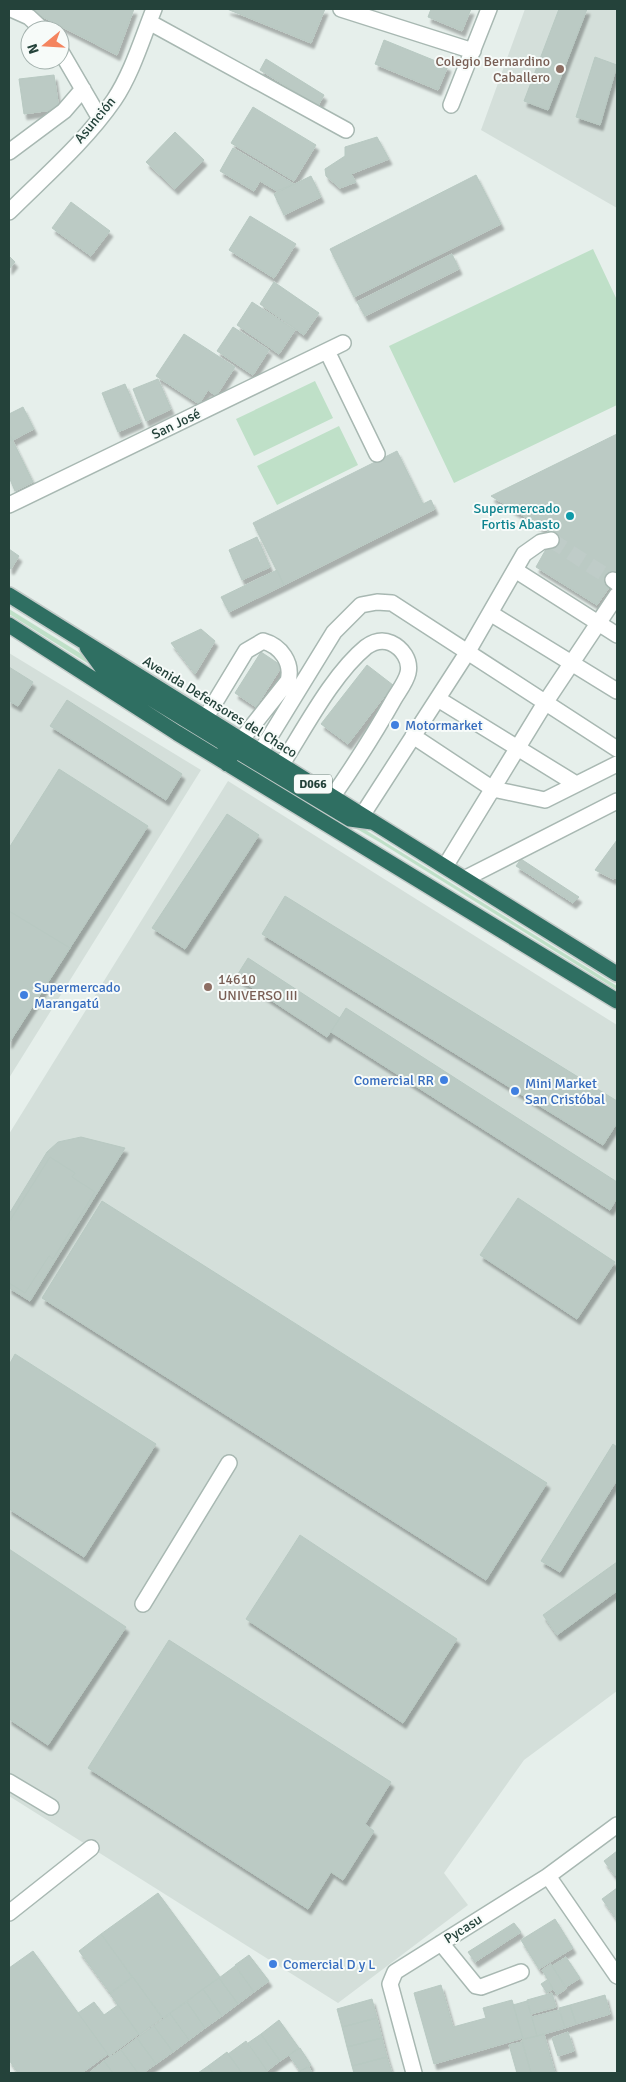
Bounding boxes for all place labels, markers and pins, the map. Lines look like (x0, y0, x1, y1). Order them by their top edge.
place label: Colegio Bernardino Caballero (435, 53, 550, 86)
marker: Colegio Bernardino Caballero (554, 63, 566, 75)
place label: Supermercado Fortis Abasto (474, 500, 560, 533)
marker: Supermercado Fortis Abasto (564, 510, 576, 522)
place label: Motormarket (405, 717, 483, 734)
marker: Motormarket (389, 719, 401, 731)
place label: 14610 UNIVERSO III (218, 971, 298, 1004)
place label: Supermercado Marangatú (34, 979, 120, 1012)
marker: 14610 UNIVERSO III (202, 981, 214, 993)
marker: Supermercado Marangatú (18, 989, 30, 1001)
place label: Comercial RR (354, 1072, 434, 1089)
marker: Comercial RR (438, 1074, 450, 1086)
place label: Mini Market San Cristóbal (525, 1075, 605, 1108)
marker: Mini Market San Cristóbal (509, 1085, 521, 1097)
place label: Comercial D y L (283, 1956, 375, 1973)
marker: Comercial D y L (267, 1958, 279, 1970)

